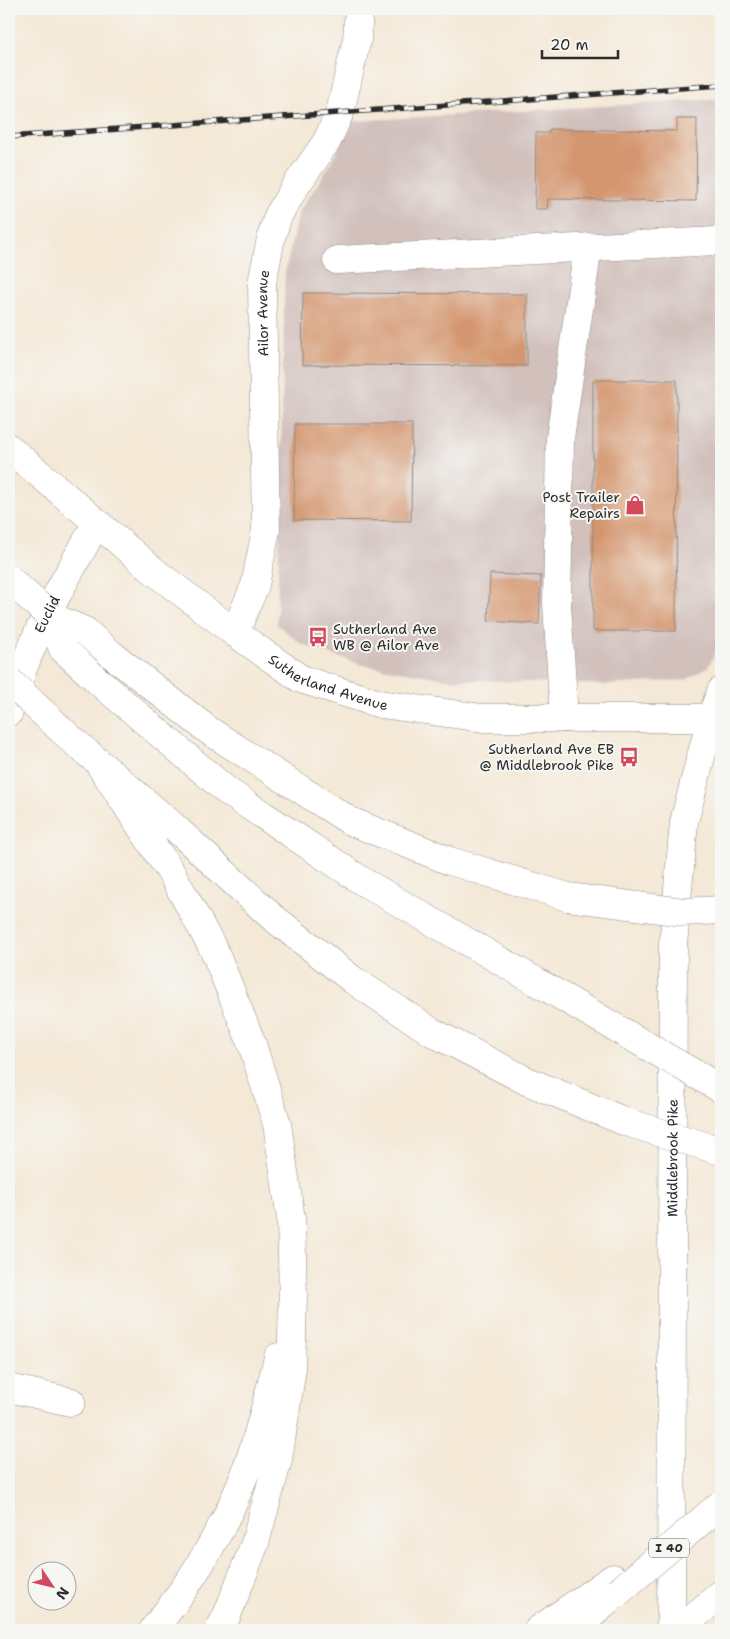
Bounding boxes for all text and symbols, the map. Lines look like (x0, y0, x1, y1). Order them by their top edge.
scale bar (542, 28, 619, 60)
text: 20 m (550, 35, 589, 55)
street label: Ailor Avenue (253, 268, 273, 357)
place label: Post Trailer Repairs (542, 488, 620, 522)
shop icon: Post Trailer Repairs (624, 494, 646, 516)
street label: Euclid (30, 592, 64, 636)
place label: Sutherland Ave WB @ Ailor Ave (333, 620, 439, 654)
bus stop icon: Sutherland Ave WB @ Ailor Ave (307, 626, 329, 648)
street label: Sutherland Avenue (265, 650, 389, 714)
place label: Sutherland Ave EB @ Middlebrook Pike (479, 740, 614, 774)
bus stop icon: Sutherland Ave EB @ Middlebrook Pike (618, 746, 640, 768)
street label: Middlebrook Pike (663, 1099, 682, 1217)
road number: I 40 (649, 1539, 689, 1558)
north arrow (28, 1562, 78, 1612)
text: N (52, 1584, 73, 1603)

